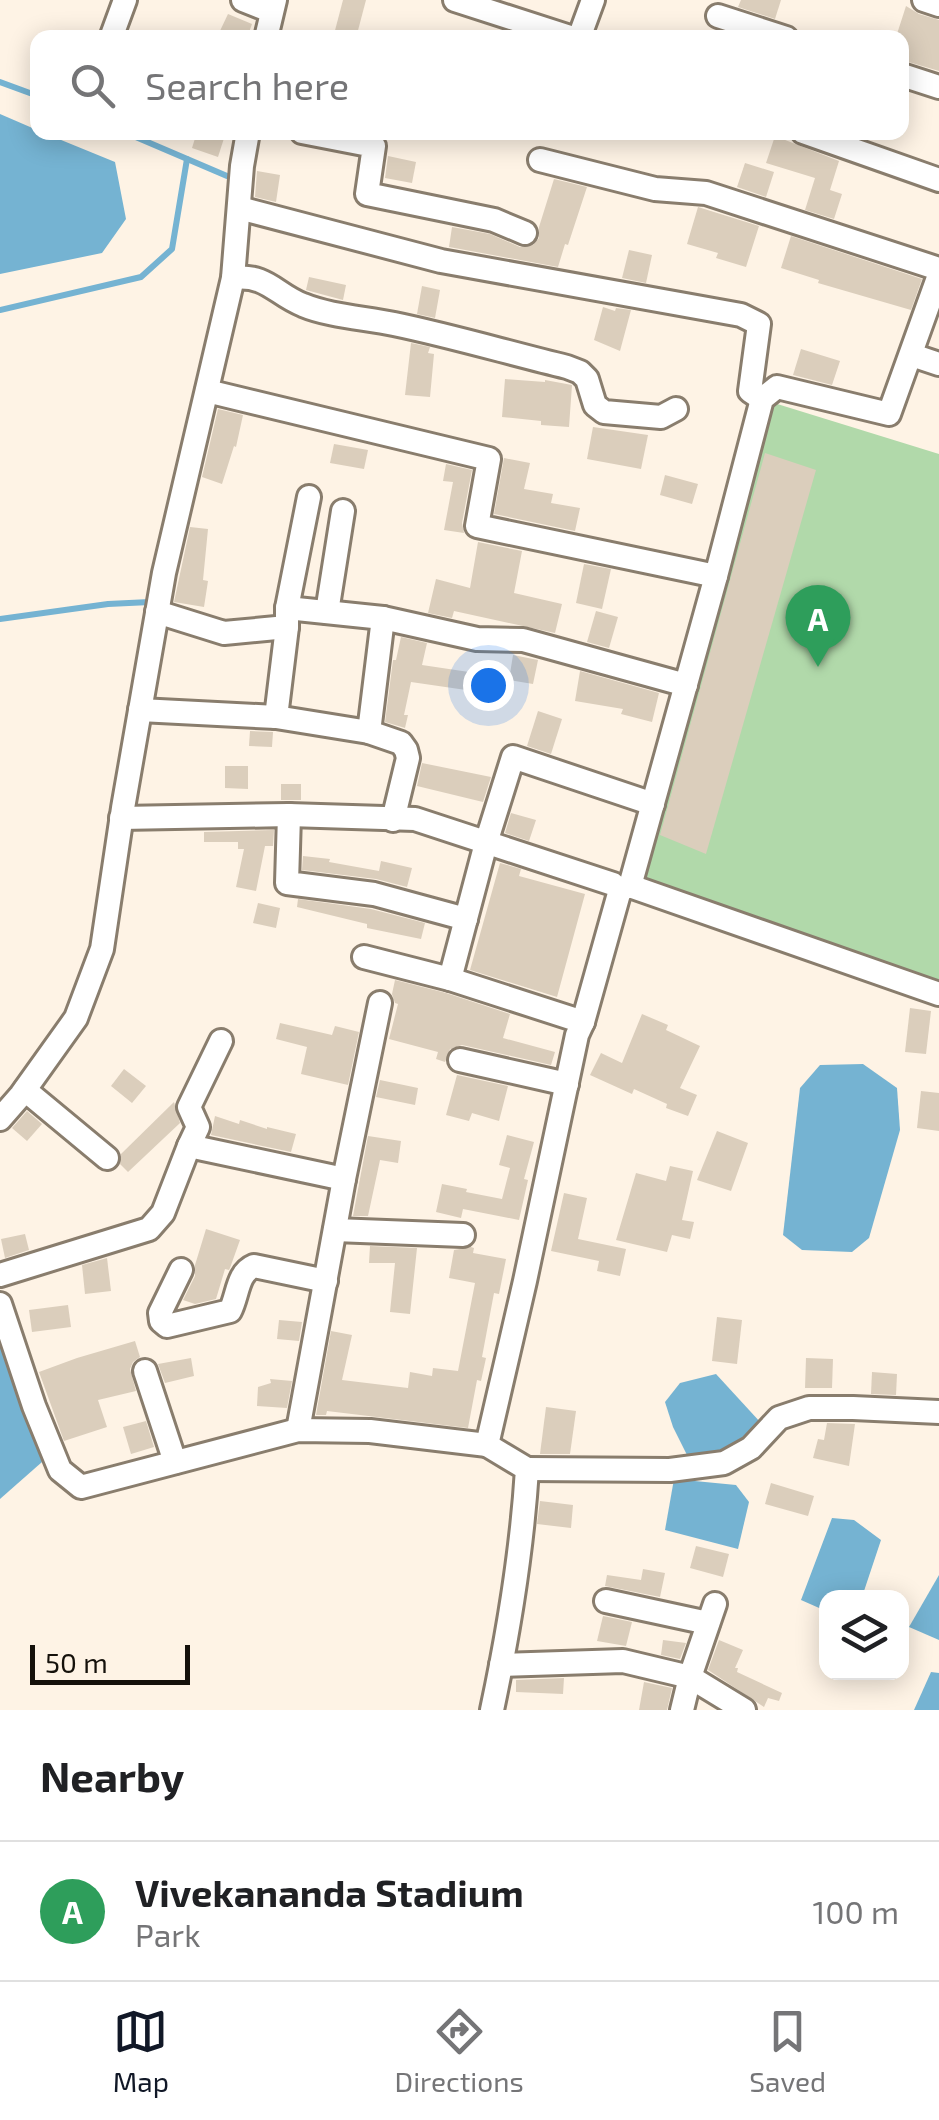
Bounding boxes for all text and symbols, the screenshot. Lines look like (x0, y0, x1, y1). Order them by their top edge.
search box (30, 30, 909, 140)
icon: search (65, 58, 120, 113)
text: Search here (145, 62, 349, 108)
pin: A (786, 584, 850, 667)
your location (463, 660, 514, 711)
map controls (819, 1590, 909, 1680)
button: layers (819, 1590, 909, 1680)
scale bar (30, 1640, 190, 1684)
text: 50 m (45, 1645, 108, 1679)
text: Nearby (40, 1750, 184, 1800)
text: Vivekananda Stadium (135, 1869, 524, 1915)
text: A (62, 1892, 83, 1930)
text: 100 m (813, 1892, 899, 1930)
text: Park (135, 1915, 200, 1953)
tab: Map (113, 2004, 169, 2098)
tab: Directions (395, 2004, 524, 2098)
tab: Saved (749, 2004, 826, 2098)

